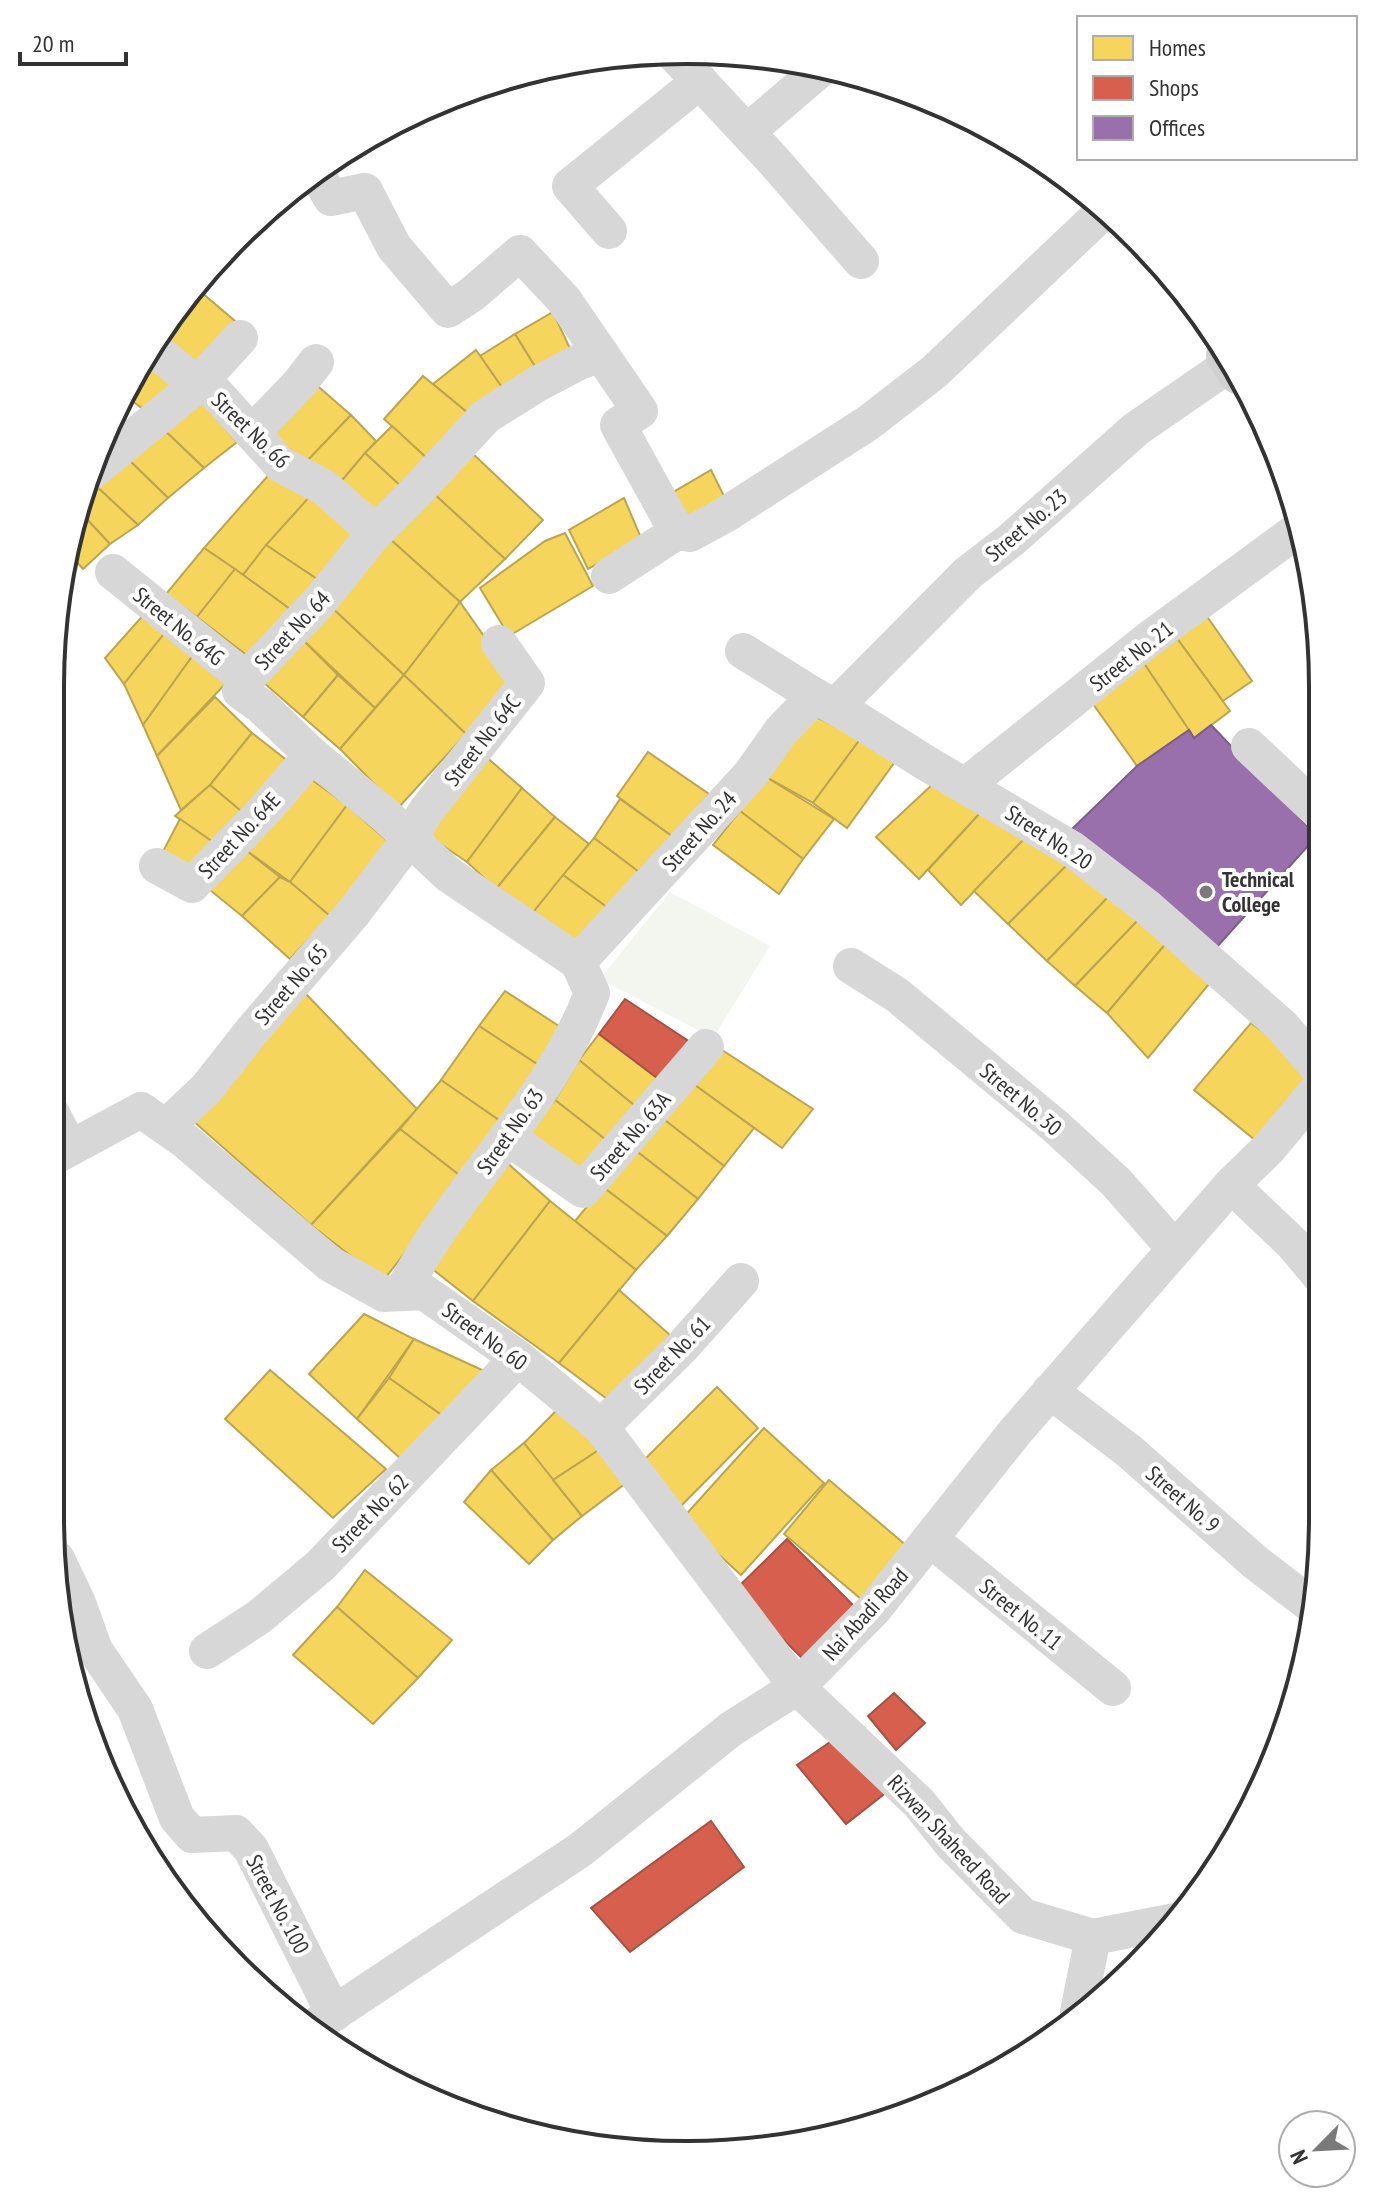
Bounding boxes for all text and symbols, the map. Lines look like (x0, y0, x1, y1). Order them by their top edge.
scale bar (20, 16, 126, 66)
legend (1077, 16, 1357, 160)
text: 20 m (32, 28, 74, 59)
text: Homes (1149, 32, 1206, 63)
text: Shops (1149, 72, 1199, 103)
text: Offices (1149, 112, 1205, 143)
street label: Street No. 66 (206, 386, 296, 474)
street label: Street No. 23 (979, 483, 1073, 567)
street label: Street No. 64G (128, 581, 230, 671)
street label: Street No. 64 (248, 584, 336, 676)
street label: Street No. 21 (1084, 615, 1178, 697)
street label: Street No. 64C (438, 689, 526, 791)
street label: Street No. 24 (656, 785, 742, 877)
street label: Street No. 64E (192, 786, 286, 884)
street label: Street No. 20 (1000, 798, 1098, 876)
place label: Technical College (1222, 865, 1295, 918)
marker: Technical College (1197, 883, 1215, 901)
street label: Street No. 65 (248, 938, 334, 1030)
street label: Street No. 30 (974, 1057, 1068, 1141)
street label: Street No. 63 (470, 1083, 550, 1179)
street label: Street No. 63A (584, 1085, 677, 1186)
street label: Street No. 60 (437, 1296, 533, 1376)
street label: Street No. 61 (628, 1310, 716, 1400)
street label: Street No. 9 (1140, 1459, 1226, 1539)
street label: Street No. 62 (326, 1468, 414, 1558)
street label: Nai Abadi Road (816, 1562, 914, 1666)
street label: Street No. 11 (974, 1572, 1068, 1656)
street label: Rizwan Shaheed Road (882, 1769, 1016, 1909)
street label: Street No. 100 (240, 1850, 316, 1958)
north arrow (1277, 2109, 1357, 2189)
text: N (1284, 2146, 1314, 2168)

